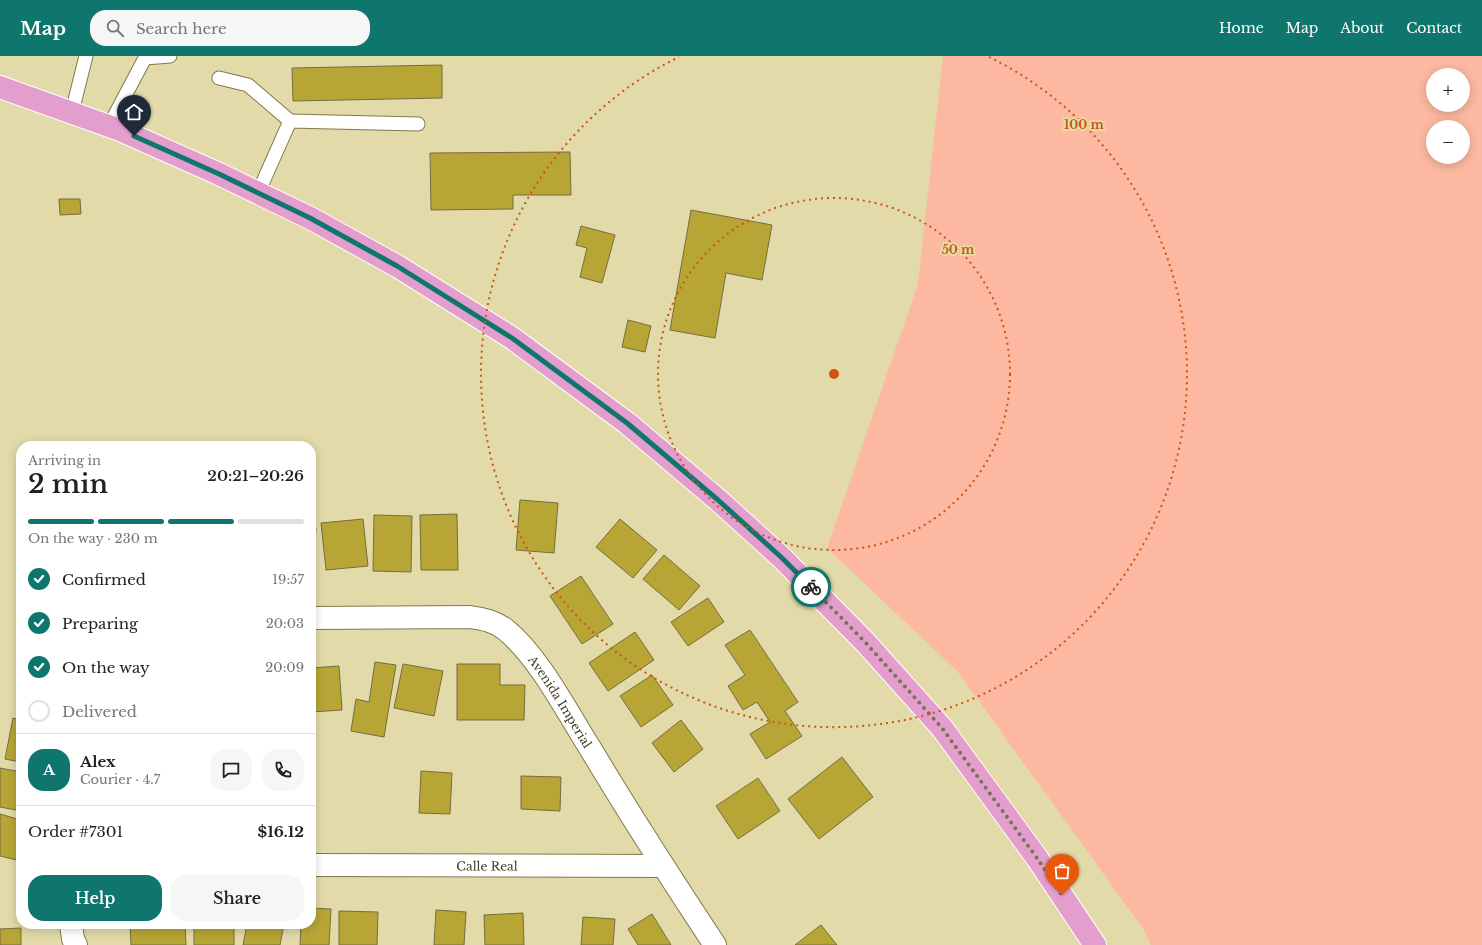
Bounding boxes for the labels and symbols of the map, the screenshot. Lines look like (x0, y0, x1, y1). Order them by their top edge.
pin (117, 95, 151, 136)
text: 100 m (1064, 117, 1105, 132)
text: 50 m (942, 242, 975, 257)
centre of rings (827, 367, 841, 381)
courier (791, 567, 831, 607)
street label: Avenida Imperial (525, 651, 595, 750)
pin (1045, 854, 1079, 895)
street label: Calle Real (456, 858, 518, 873)

